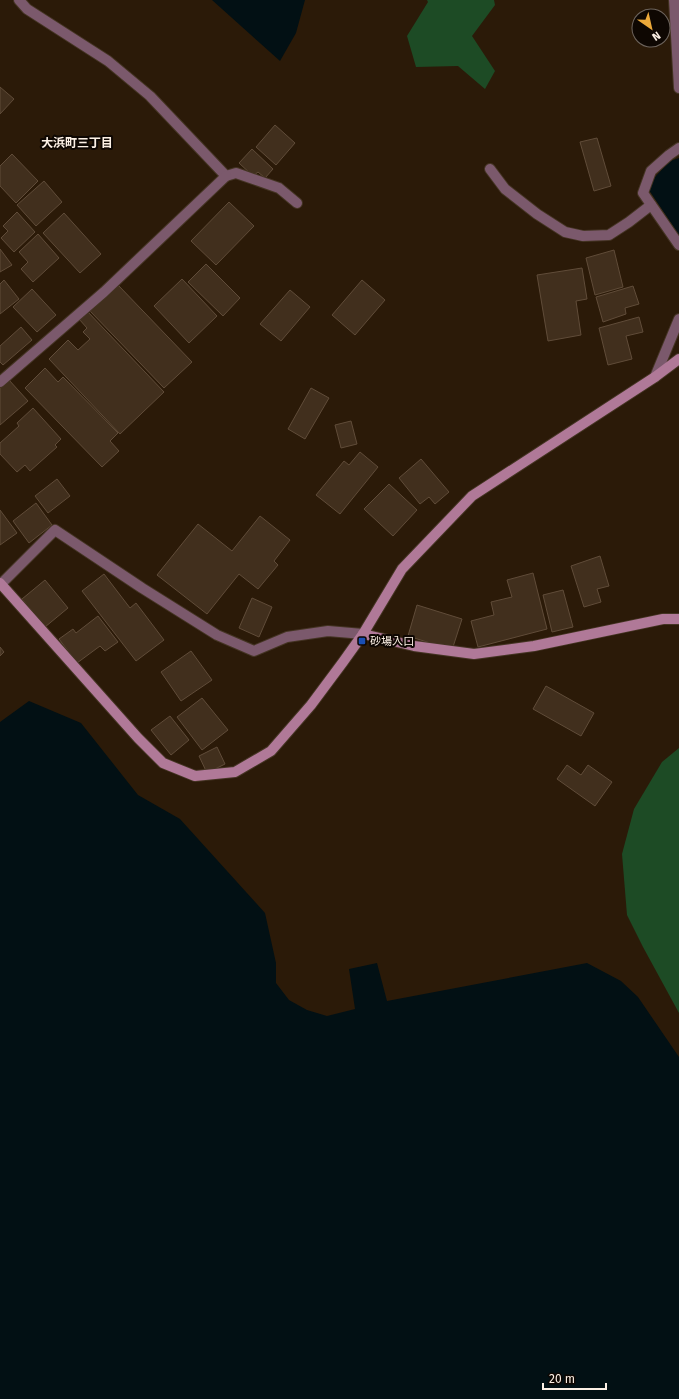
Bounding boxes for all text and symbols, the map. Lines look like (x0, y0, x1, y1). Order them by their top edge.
north arrow (631, 8, 671, 48)
text: N (650, 28, 663, 43)
district label: 大浜町三丁目 (41, 136, 113, 150)
place label: 砂場入口 (370, 635, 414, 648)
marker: 砂場入口 (357, 636, 367, 646)
scale bar (543, 1365, 606, 1391)
text: 20 m (549, 1372, 575, 1386)

